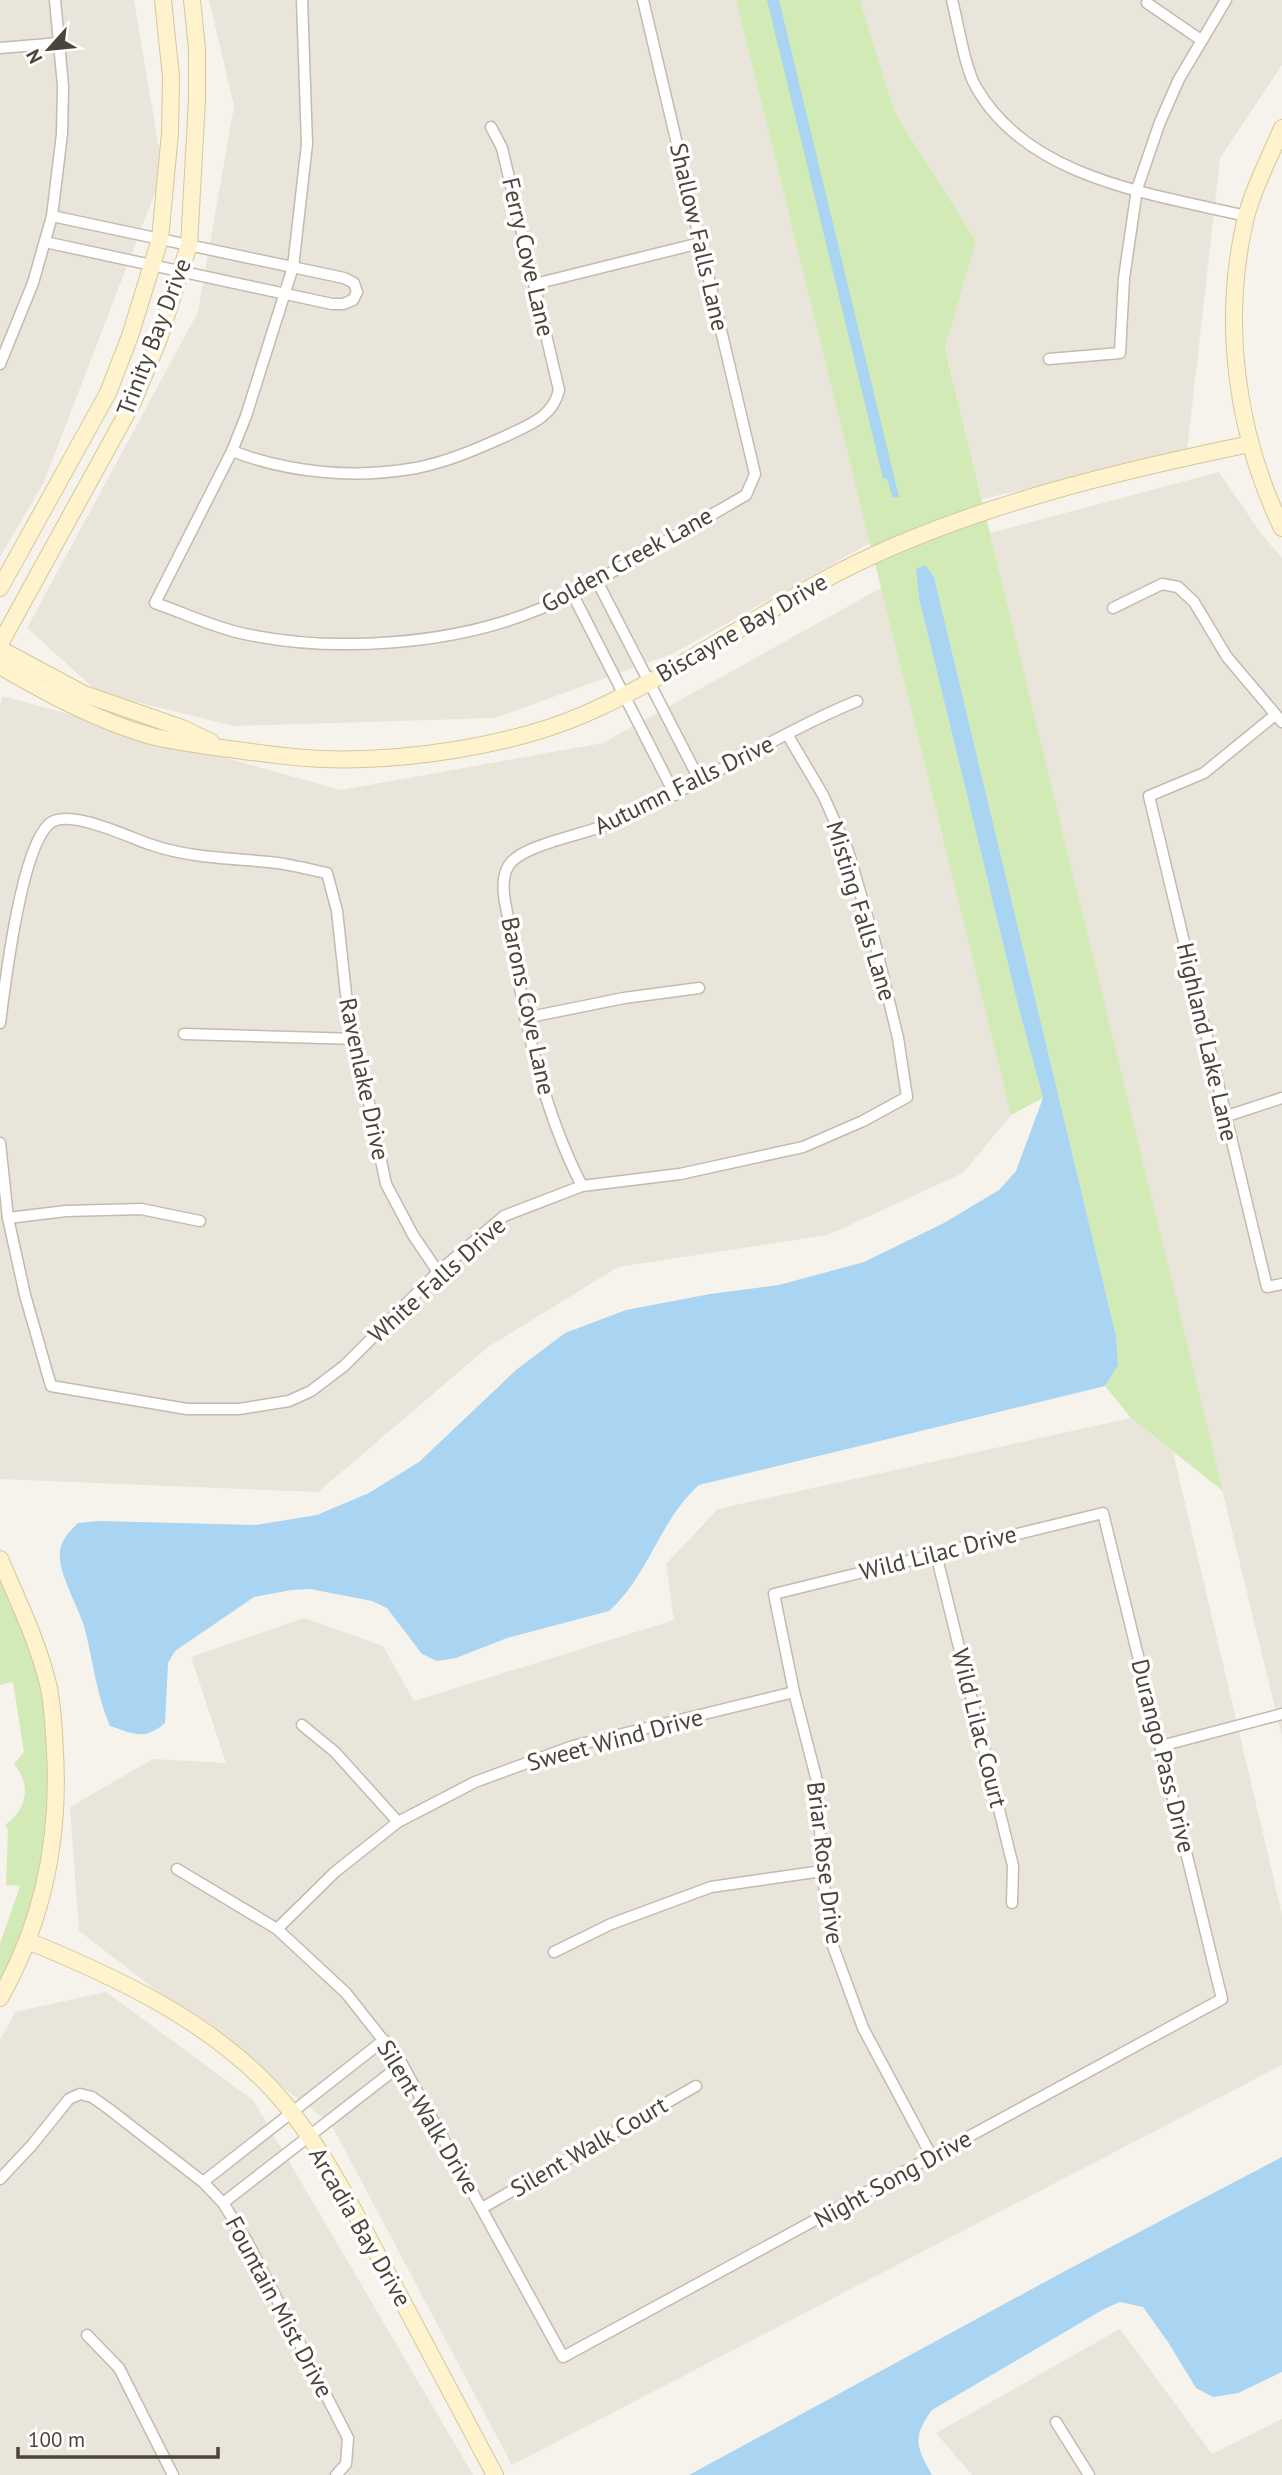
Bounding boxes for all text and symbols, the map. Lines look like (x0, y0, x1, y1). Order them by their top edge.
north arrow (14, 14, 84, 84)
text: N (20, 46, 47, 68)
street label: Shallow Falls Lane (663, 140, 736, 334)
street label: Ferry Cove Lane (495, 174, 562, 339)
street label: Trinity Bay Drive (109, 254, 198, 420)
street label: Golden Creek Lane (536, 500, 718, 619)
street label: Biscayne Bay Drive (651, 566, 833, 689)
street label: Autumn Falls Drive (589, 728, 779, 841)
street label: Misting Falls Lane (819, 817, 904, 1005)
street label: Barons Cove Lane (495, 914, 562, 1098)
street label: Highland Lake Lane (1170, 940, 1245, 1144)
street label: Ravenlake Drive (332, 995, 397, 1163)
street label: White Falls Drive (361, 1210, 512, 1350)
street label: Wild Lilac Drive (856, 1518, 1020, 1587)
street label: Wild Lilac Court (945, 1645, 1014, 1811)
street label: Durango Pass Drive (1124, 1656, 1203, 1856)
street label: Sweet Wind Drive (524, 1701, 706, 1778)
street label: Briar Rose Drive (800, 1780, 851, 1946)
street label: Silent Walk Drive (370, 2034, 487, 2199)
street label: Silent Walk Court (505, 2089, 673, 2204)
street label: Night Song Drive (809, 2123, 977, 2235)
street label: Arcadia Bay Drive (302, 2141, 419, 2312)
street label: Fountain Mist Drive (219, 2211, 340, 2403)
scale bar (18, 2416, 217, 2460)
text: 100 m (28, 2426, 85, 2453)

